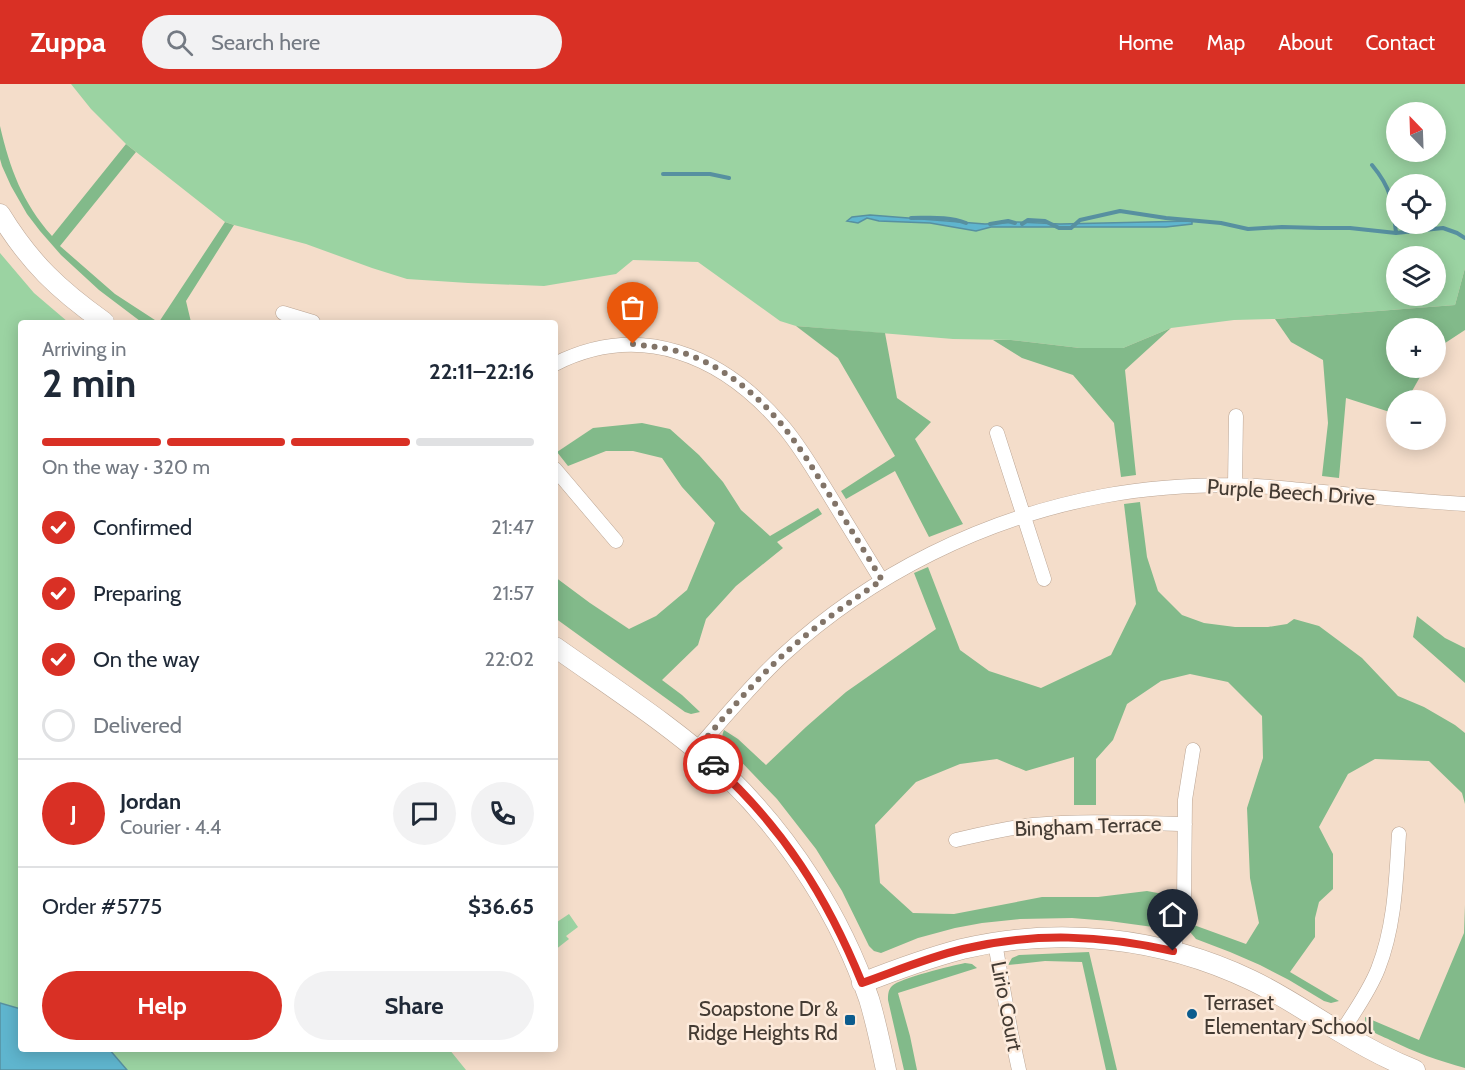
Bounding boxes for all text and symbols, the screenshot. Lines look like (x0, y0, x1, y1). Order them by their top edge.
search box (142, 15, 562, 69)
text: Zuppa (30, 25, 106, 59)
icon: search (163, 26, 196, 59)
text: Search here (211, 29, 320, 56)
text: Home (1118, 30, 1174, 55)
text: Map (1207, 30, 1245, 55)
text: About (1278, 30, 1332, 55)
text: Contact (1365, 30, 1435, 55)
north arrow (1386, 102, 1446, 162)
map controls (1386, 102, 1446, 450)
button: locate (1386, 174, 1446, 234)
button: layers (1386, 246, 1446, 306)
pin (607, 282, 658, 344)
icon: bag (616, 291, 649, 324)
button: + (1386, 318, 1446, 378)
text: Arriving in (42, 337, 126, 361)
text: 22:11–22:16 (429, 358, 534, 385)
text: 2 min (42, 359, 136, 407)
button: − (1386, 390, 1446, 450)
text: On the way · 320 m (42, 455, 210, 479)
street label: Purple Beech Drive (1206, 474, 1376, 510)
icon: check (42, 511, 75, 544)
text: Confirmed (93, 514, 192, 541)
text: 21:47 (491, 515, 534, 539)
icon: check (42, 577, 75, 610)
text: Preparing (93, 580, 181, 607)
text: 21:57 (492, 581, 534, 605)
icon: check (42, 643, 75, 676)
text: On the way (93, 646, 200, 673)
text: 22:02 (484, 647, 534, 671)
text: Delivered (93, 712, 182, 739)
courier (683, 734, 743, 794)
icon: car (697, 748, 730, 781)
button: chat (393, 782, 456, 845)
button: phone (471, 782, 534, 845)
text: Jordan (120, 788, 181, 815)
text: J (70, 800, 77, 827)
street label: Bingham Terrace (1014, 811, 1162, 841)
text: Courier · 4.4 (120, 815, 221, 839)
pin (1147, 889, 1198, 951)
text: Order #5775 (42, 893, 162, 920)
text: $36.65 (468, 893, 534, 920)
icon: home (1156, 898, 1189, 931)
street label: Lirio Court (986, 959, 1028, 1053)
button: Help (42, 971, 282, 1040)
button: Share (294, 971, 534, 1040)
place label: Terraset Elementary School (1204, 990, 1372, 1039)
place label: Soapstone Dr & Ridge Heights Rd (688, 996, 838, 1045)
marker: Terraset Elementary School (1185, 1007, 1199, 1021)
marker: Soapstone Dr & Ridge Heights Rd (843, 1013, 857, 1027)

